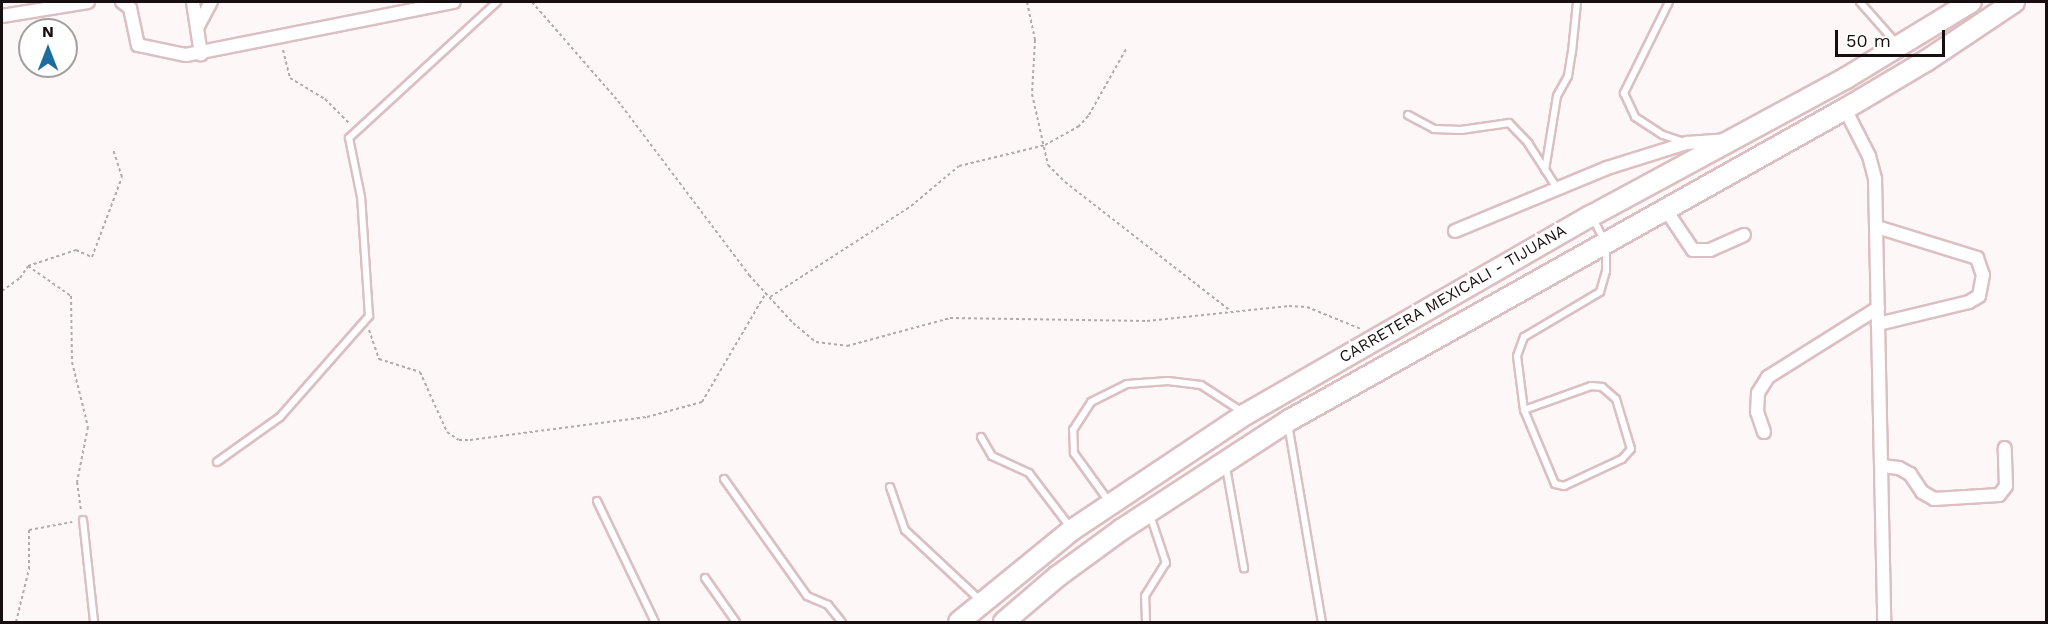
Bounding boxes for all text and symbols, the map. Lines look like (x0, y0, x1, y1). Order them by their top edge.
north arrow (18, 18, 78, 78)
scale bar (1838, 18, 1948, 56)
text: N (42, 22, 54, 41)
text: 50 m (1846, 30, 1891, 51)
street label: CARRETERA MEXICALI - TIJUANA (1336, 221, 1570, 367)

